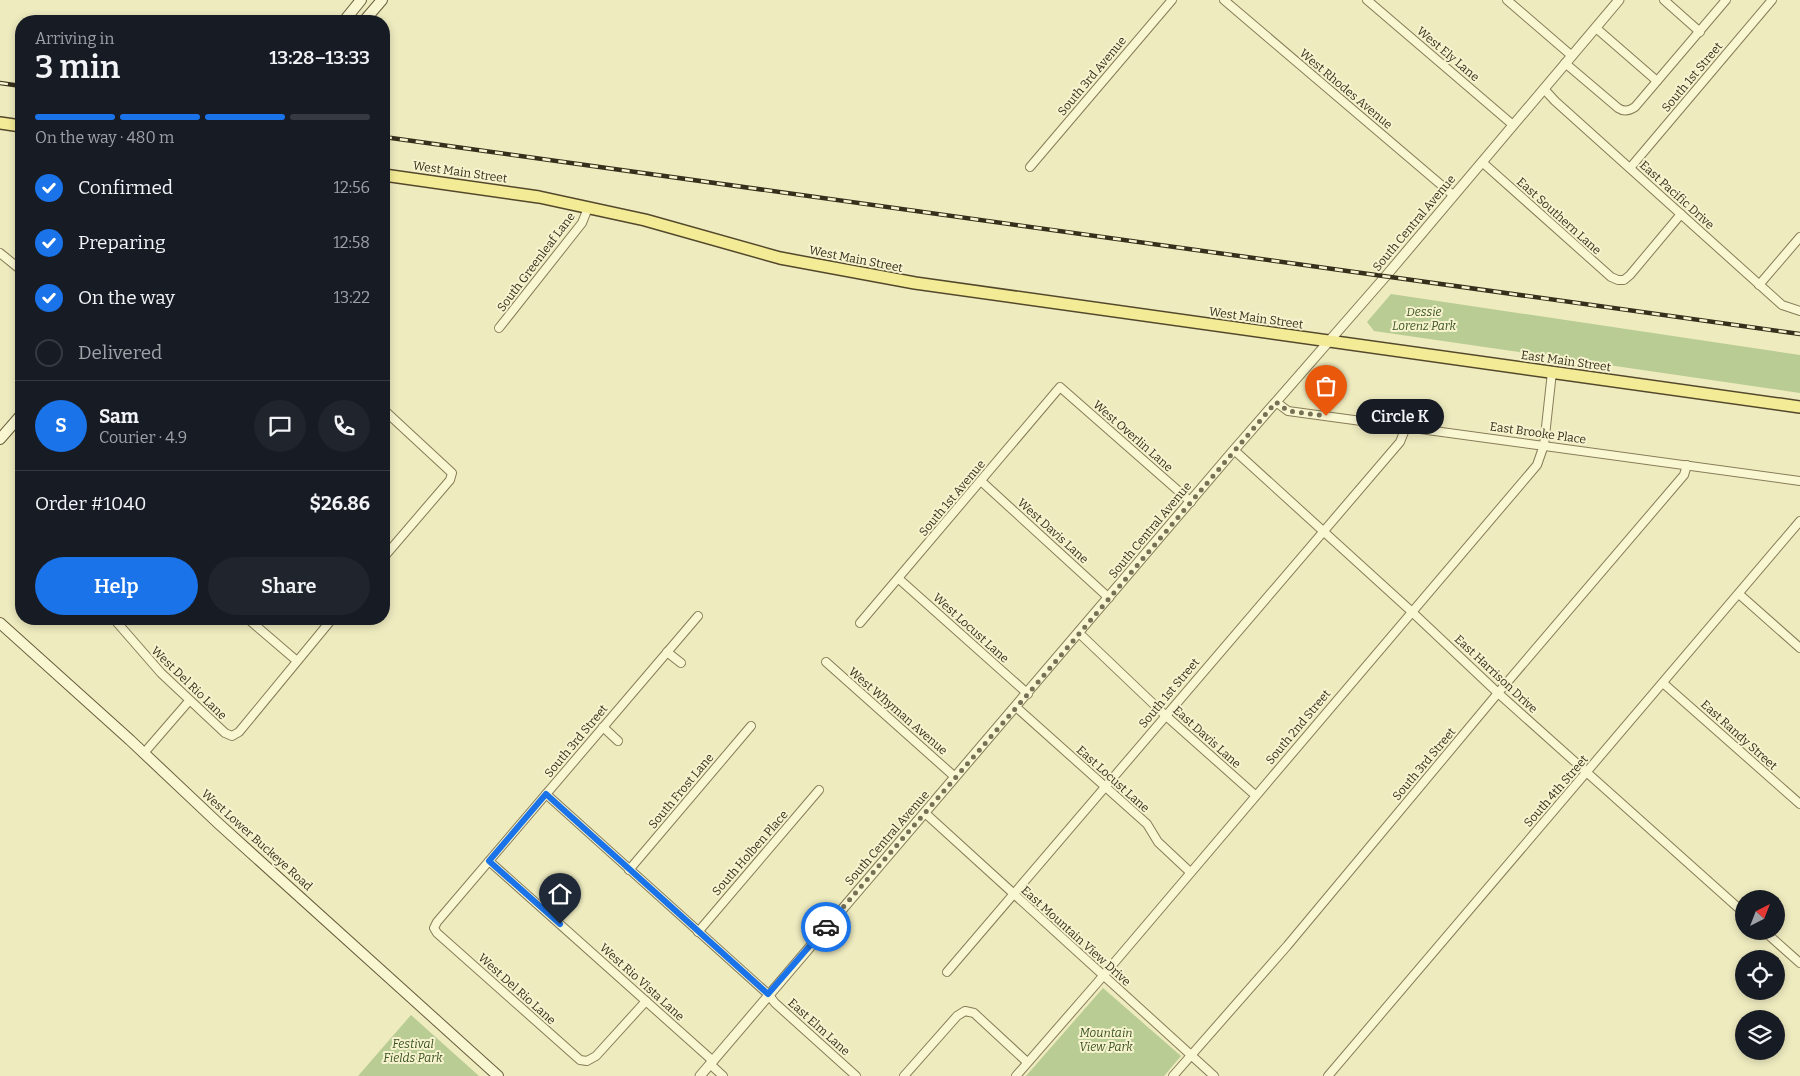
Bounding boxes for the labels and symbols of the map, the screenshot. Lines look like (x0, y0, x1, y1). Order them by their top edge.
street label: West Ely Lane (1414, 24, 1482, 84)
street label: South 3rd Avenue (1055, 34, 1129, 118)
street label: South 1st Street (1659, 39, 1726, 115)
street label: West Rhodes Avenue (1297, 46, 1395, 132)
street label: West Main Street (412, 158, 509, 186)
street label: East Pacific Drive (1637, 158, 1717, 232)
street label: South Central Avenue (1370, 172, 1458, 274)
street label: East Southern Lane (1514, 175, 1604, 257)
street label: South Greenleaf Lane (494, 210, 578, 314)
street label: West Main Street (808, 243, 905, 275)
street label: West Main Street (1208, 304, 1305, 332)
park label: Dessie Lorenz Park (1392, 305, 1456, 333)
street label: East Main Street (1520, 348, 1613, 374)
pin (1305, 365, 1347, 416)
street label: West Overlin Lane (1090, 398, 1176, 474)
callout: Circle K (1356, 398, 1444, 434)
street label: East Brooke Place (1489, 419, 1587, 447)
street label: South 1st Avenue (916, 457, 988, 539)
street label: South Central Avenue (1106, 479, 1194, 581)
street label: West Davis Lane (1015, 496, 1091, 566)
street label: West Locust Lane (930, 590, 1012, 666)
street label: East Harrison Drive (1452, 632, 1540, 716)
street label: West Del Rio Lane (148, 643, 230, 723)
street label: South 1st Street (1136, 655, 1203, 731)
street label: West Whyman Avenue (846, 664, 950, 758)
street label: South 2nd Street (1263, 686, 1334, 767)
street label: East Randy Street (1698, 697, 1780, 773)
street label: South 3rd Street (542, 701, 611, 780)
street label: East Davis Lane (1170, 703, 1244, 771)
street label: South 3rd Street (1390, 724, 1459, 803)
street label: East Locust Lane (1074, 743, 1152, 815)
street label: South Frost Lane (646, 751, 716, 831)
street label: South 4th Street (1521, 752, 1591, 830)
street label: West Lower Buckeye Road (199, 787, 315, 893)
street label: South Central Avenue (842, 788, 932, 888)
street label: South Holben Place (709, 808, 791, 898)
pin (539, 873, 581, 924)
street label: East Mountain View Drive (1018, 883, 1134, 989)
north arrow (1735, 890, 1785, 940)
courier (801, 902, 851, 952)
street label: West Rio Vista Lane (597, 940, 687, 1024)
street label: West Del Rio Lane (475, 951, 559, 1027)
street label: East Elm Lane (785, 996, 853, 1058)
park label: Mountain View Park (1079, 1026, 1133, 1054)
park label: Festival Fields Park (383, 1037, 443, 1065)

